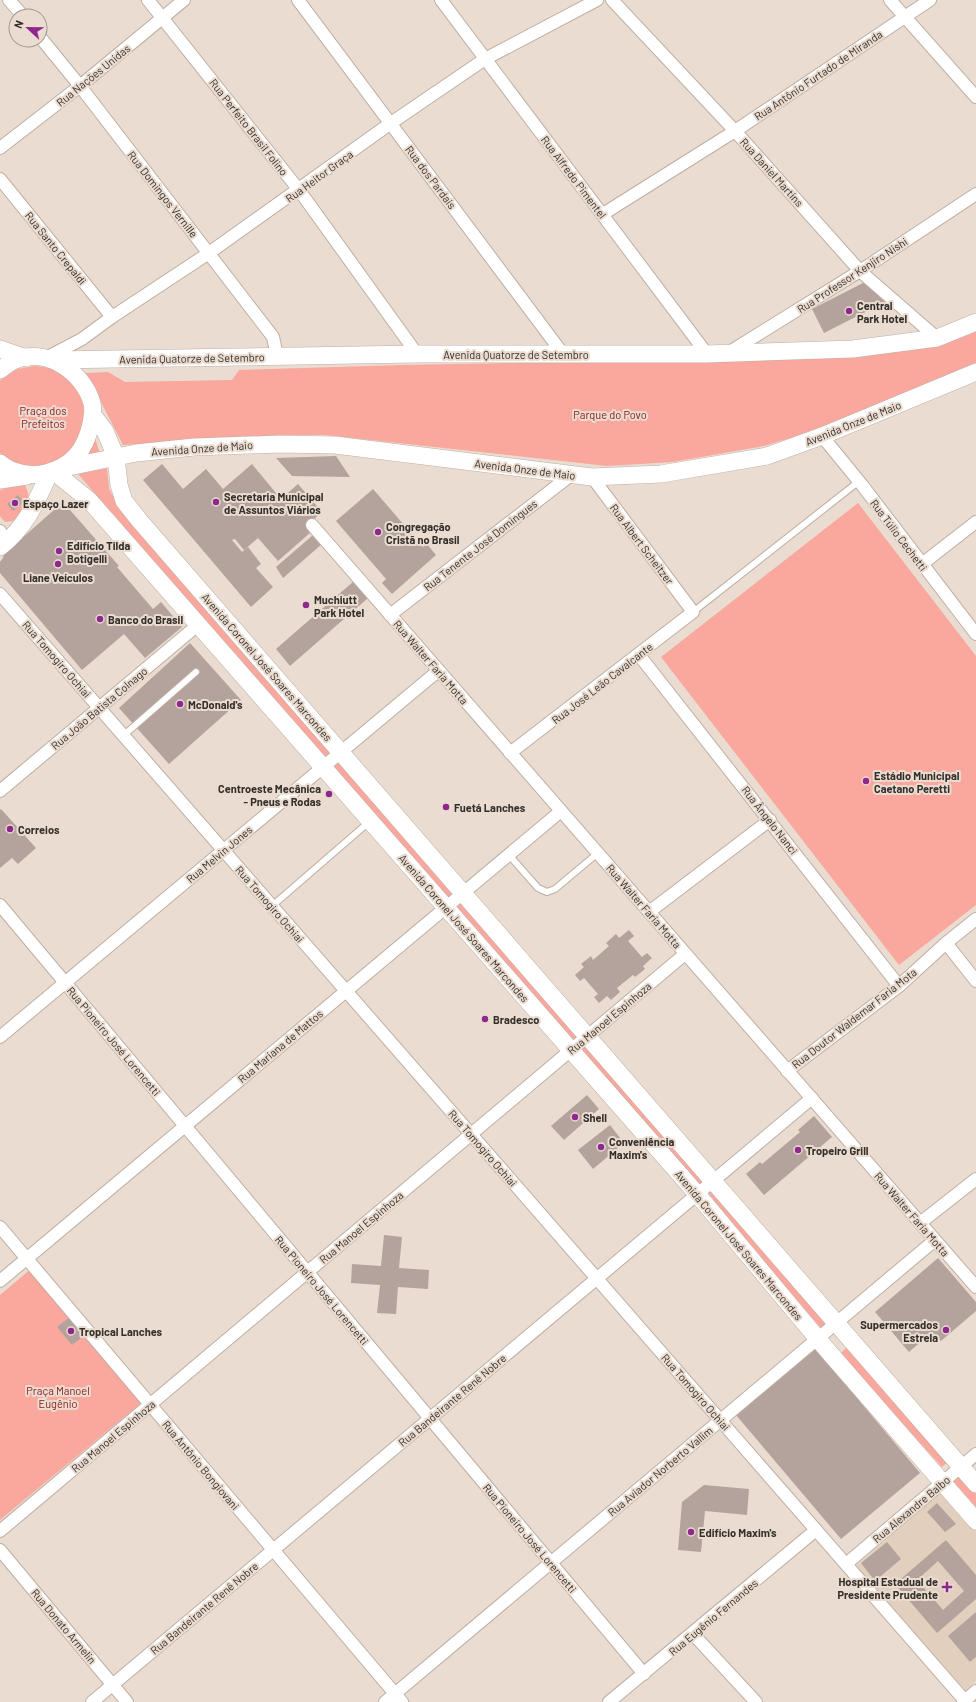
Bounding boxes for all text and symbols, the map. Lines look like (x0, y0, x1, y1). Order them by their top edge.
north arrow (8, 8, 48, 48)
text: N (11, 18, 26, 30)
street label: Rua Antônio Furtado de Miranda (752, 27, 884, 123)
street label: Rua Nações Unidas (54, 41, 132, 109)
street label: Rua Perfeito Brasil Folino (207, 76, 291, 178)
street label: Rua Alfredo Pimentel (539, 133, 609, 221)
street label: Rua Daniel Martins (738, 135, 806, 209)
street label: Rua dos Pardais (403, 143, 459, 211)
street label: Rua Heitor Graça (283, 147, 355, 205)
street label: Rua Domingos Vernille (125, 148, 201, 240)
street label: Rua Santo Crepaldi (23, 209, 89, 287)
street label: Rua Professor Kenjiro Nishi (794, 234, 910, 316)
place label: Central Park Hotel (857, 299, 908, 325)
marker: Central Park Hotel (844, 306, 854, 316)
street label: Avenida Quatorze de Setembro (443, 348, 589, 361)
street label: Avenida Quatorze de Setembro (119, 350, 265, 366)
street label: Avenida Onze de Maio (803, 398, 903, 448)
park label: Praça dos Prefeitos (20, 404, 66, 430)
park label: Parque do Povo (573, 408, 647, 421)
street label: Avenida Onze de Maio (151, 438, 253, 458)
street label: Avenida Onze de Maio (474, 456, 576, 482)
place label: Secretaria Municipal de Assuntos Viários (224, 490, 324, 516)
place label: Espaço Lazer (23, 497, 89, 510)
marker: Secretaria Municipal de Assuntos Viários (211, 497, 221, 507)
street label: Rua Tenente José Domingues (421, 497, 539, 593)
street label: Rua Túlio Cechetti (868, 497, 930, 574)
marker: Espaço Lazer (10, 498, 20, 508)
street label: Rua Albert Scheitzer (608, 501, 676, 587)
place label: Congregação Cristã no Brasil (386, 520, 460, 546)
marker: Congregação Cristã no Brasil (373, 527, 383, 537)
place label: Edifício Tilda Botigelli (67, 539, 130, 565)
marker: Edifício Tilda Botigelli (54, 546, 64, 556)
marker: Liane Veículos (53, 559, 63, 569)
place label: Liane Veículos (23, 571, 94, 584)
street label: Avenida Coronel José Soares Marcondes (199, 590, 335, 744)
place label: Muchiutt Park Hotel (314, 593, 365, 619)
marker: Muchiutt Park Hotel (301, 600, 311, 610)
place label: Banco do Brasil (108, 613, 183, 626)
marker: Banco do Brasil (95, 614, 105, 624)
street label: Rua Walter Faria Motta (391, 617, 471, 707)
street label: Rua Tomogiro Ochiai (20, 618, 94, 700)
street label: Rua José Leão Cavalcante (549, 640, 655, 726)
street label: Rua João Batista Colnago (48, 664, 150, 752)
place label: McDonald's (188, 698, 243, 711)
marker: McDonald's (175, 699, 185, 709)
place label: Estádio Municipal Caetano Peretti (874, 769, 960, 795)
marker: Estádio Municipal Caetano Peretti (861, 776, 871, 786)
place label: Centroeste Mecânica - Pneus e Rodas (218, 782, 321, 808)
street label: Rua Ângelo Nanci (739, 783, 801, 857)
marker: Centroeste Mecânica - Pneus e Rodas (324, 789, 334, 799)
place label: Fuetá Lanches (454, 801, 526, 814)
marker: Fuetá Lanches (441, 802, 451, 812)
place label: Correios (18, 823, 60, 836)
street label: Rua Melvin Jones (183, 823, 255, 885)
marker: Correios (5, 824, 15, 834)
street label: Avenida Coronel José Soares Marcondes (396, 851, 532, 1005)
street label: Rua Walter Faria Motta (604, 861, 684, 951)
street label: Rua Tomogiro Ochiai (233, 863, 307, 945)
street label: Rua Doutor Waldemar Faria Mota (789, 965, 919, 1071)
street label: Rua Manoel Espinhoza (564, 979, 654, 1057)
street label: Rua Pioneiro José Lorencetti (65, 984, 164, 1098)
street label: Rua Mariana de Mattos (235, 1007, 325, 1085)
place label: Bradesco (493, 1013, 539, 1026)
marker: Bradesco (480, 1014, 490, 1024)
street label: Rua Tomogiro Ochiai (446, 1107, 520, 1189)
place label: Shell (583, 1111, 607, 1124)
marker: Shell (570, 1112, 580, 1122)
place label: Conveniência Maxim's (609, 1135, 674, 1161)
marker: Conveniência Maxim's (596, 1142, 606, 1152)
place label: Tropeiro Grill (806, 1144, 869, 1157)
marker: Tropeiro Grill (793, 1145, 803, 1155)
street label: Avenida Coronel José Soares Marcondes (672, 1167, 806, 1323)
street label: Rua Walter Faria Motta (872, 1169, 952, 1259)
street label: Rua Manoel Espinhoza (316, 1188, 406, 1266)
street label: Rua Pioneiro José Lorencetti (273, 1233, 372, 1347)
place label: Supermercados Estrela (860, 1318, 938, 1344)
place label: Tropical Lanches (79, 1325, 163, 1338)
marker: Supermercados Estrela (941, 1325, 951, 1335)
marker: Tropical Lanches (66, 1326, 76, 1336)
street label: Rua Bandeirante Renê Nobre (396, 1351, 509, 1449)
street label: Rua Tomogiro Ochiai (659, 1351, 733, 1433)
park label: Praça Manoel Eugênio (26, 1384, 90, 1410)
street label: Rua Manoel Espinhoza (68, 1397, 158, 1475)
street label: Rua Antônio Bongiovani (160, 1418, 242, 1512)
street label: Rua Aviador Norberto Vallim (605, 1423, 715, 1519)
street label: Rua Alexandre Balbo (870, 1473, 952, 1545)
street label: Rua Pioneiro José Lorencetti (481, 1481, 580, 1595)
place label: Edifício Maxim's (699, 1526, 777, 1539)
marker: Edifício Maxim's (686, 1527, 696, 1537)
street label: Rua Bandeirante Renê Nobre (148, 1559, 261, 1657)
place label: Hospital Estadual de Presidente Prudente (837, 1575, 938, 1601)
street label: Rua Eugênio Fernandes (666, 1576, 760, 1658)
marker: Hospital Estadual de Presidente Prudente (941, 1581, 953, 1593)
street label: Rua Donato Armelin (29, 1586, 99, 1666)

